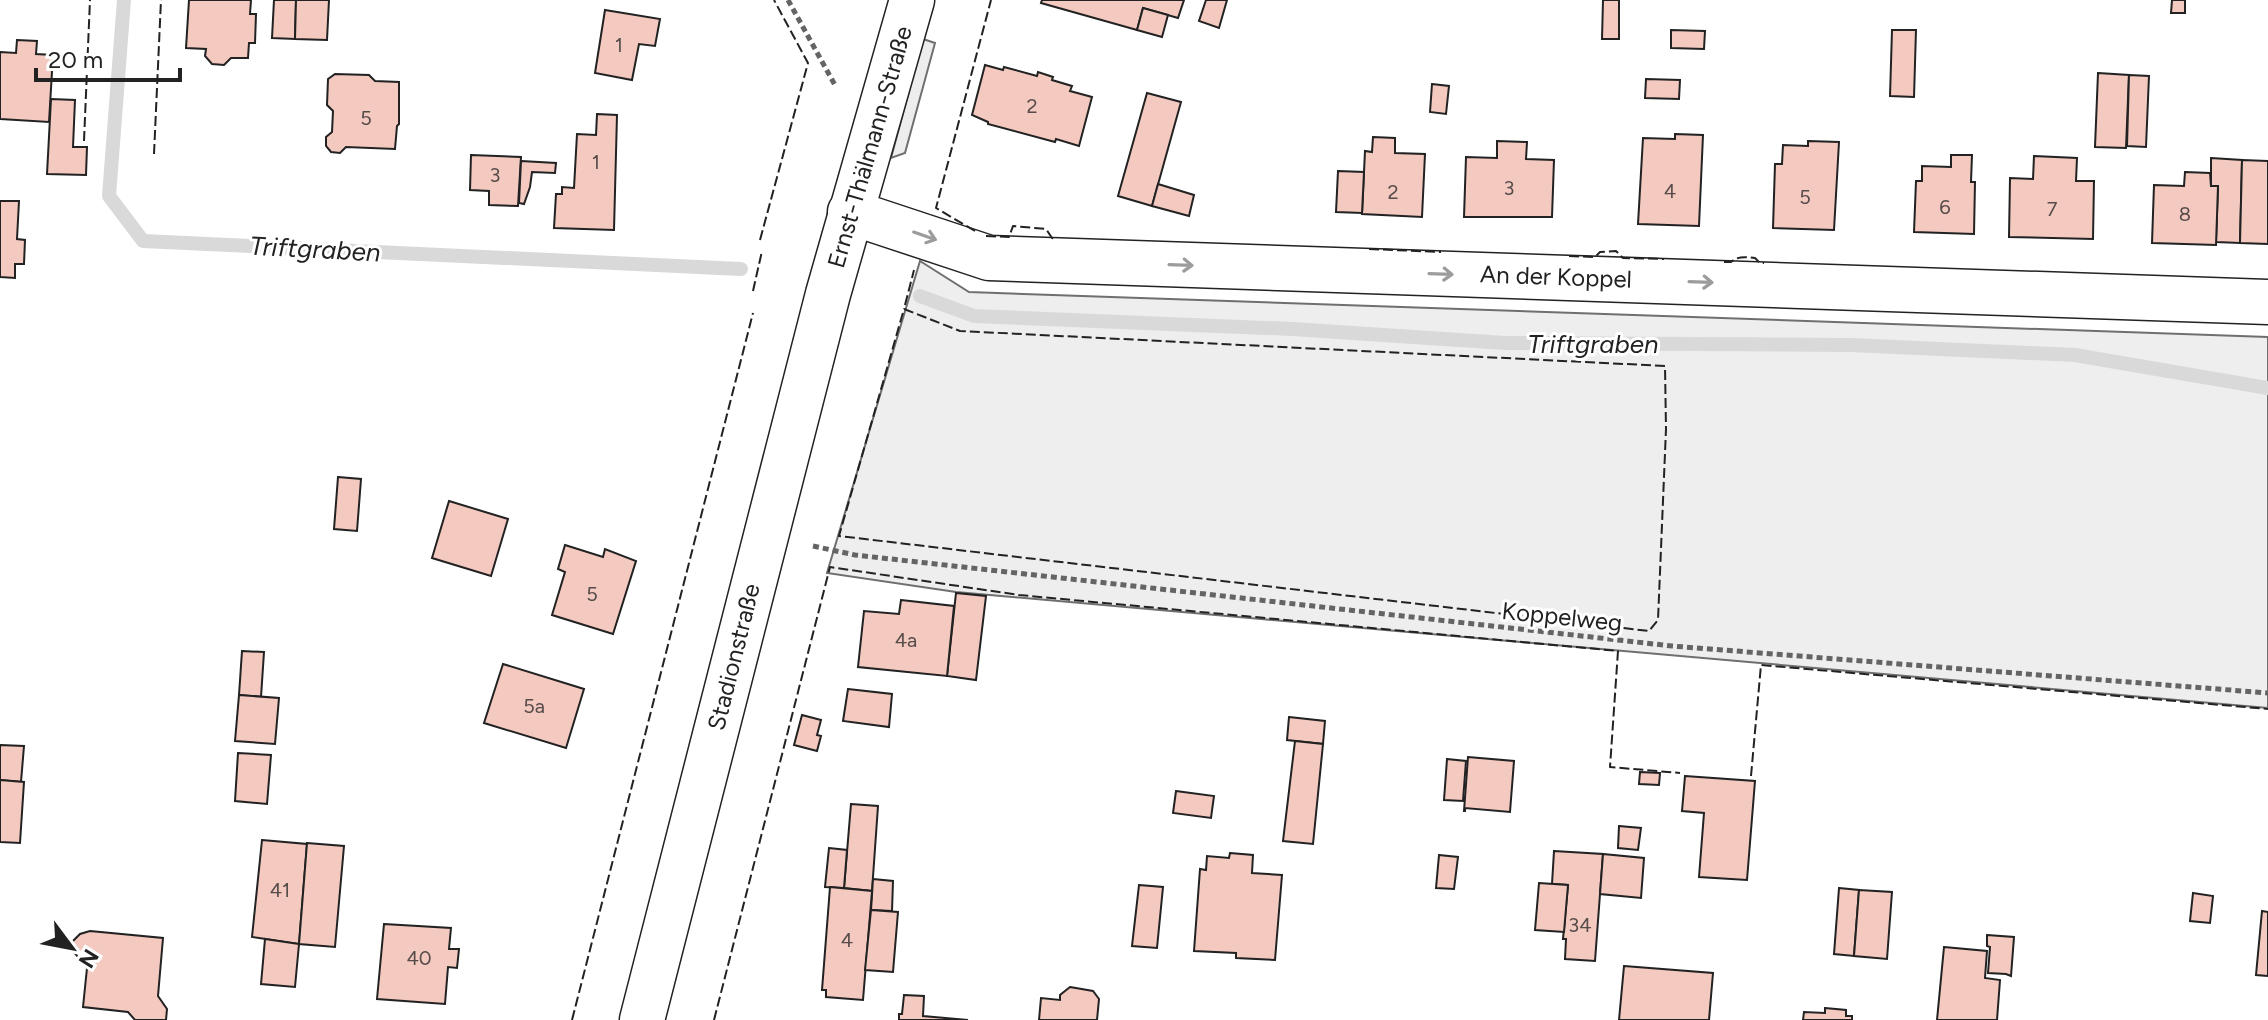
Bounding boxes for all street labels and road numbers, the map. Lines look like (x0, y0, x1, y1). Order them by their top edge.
street label: Ernst-Thälmann-Straße (821, 23, 918, 271)
street label: An der Koppel (1480, 259, 1632, 294)
street label: Stadionstraße (701, 581, 766, 733)
street label: Koppelweg (1500, 596, 1624, 637)

